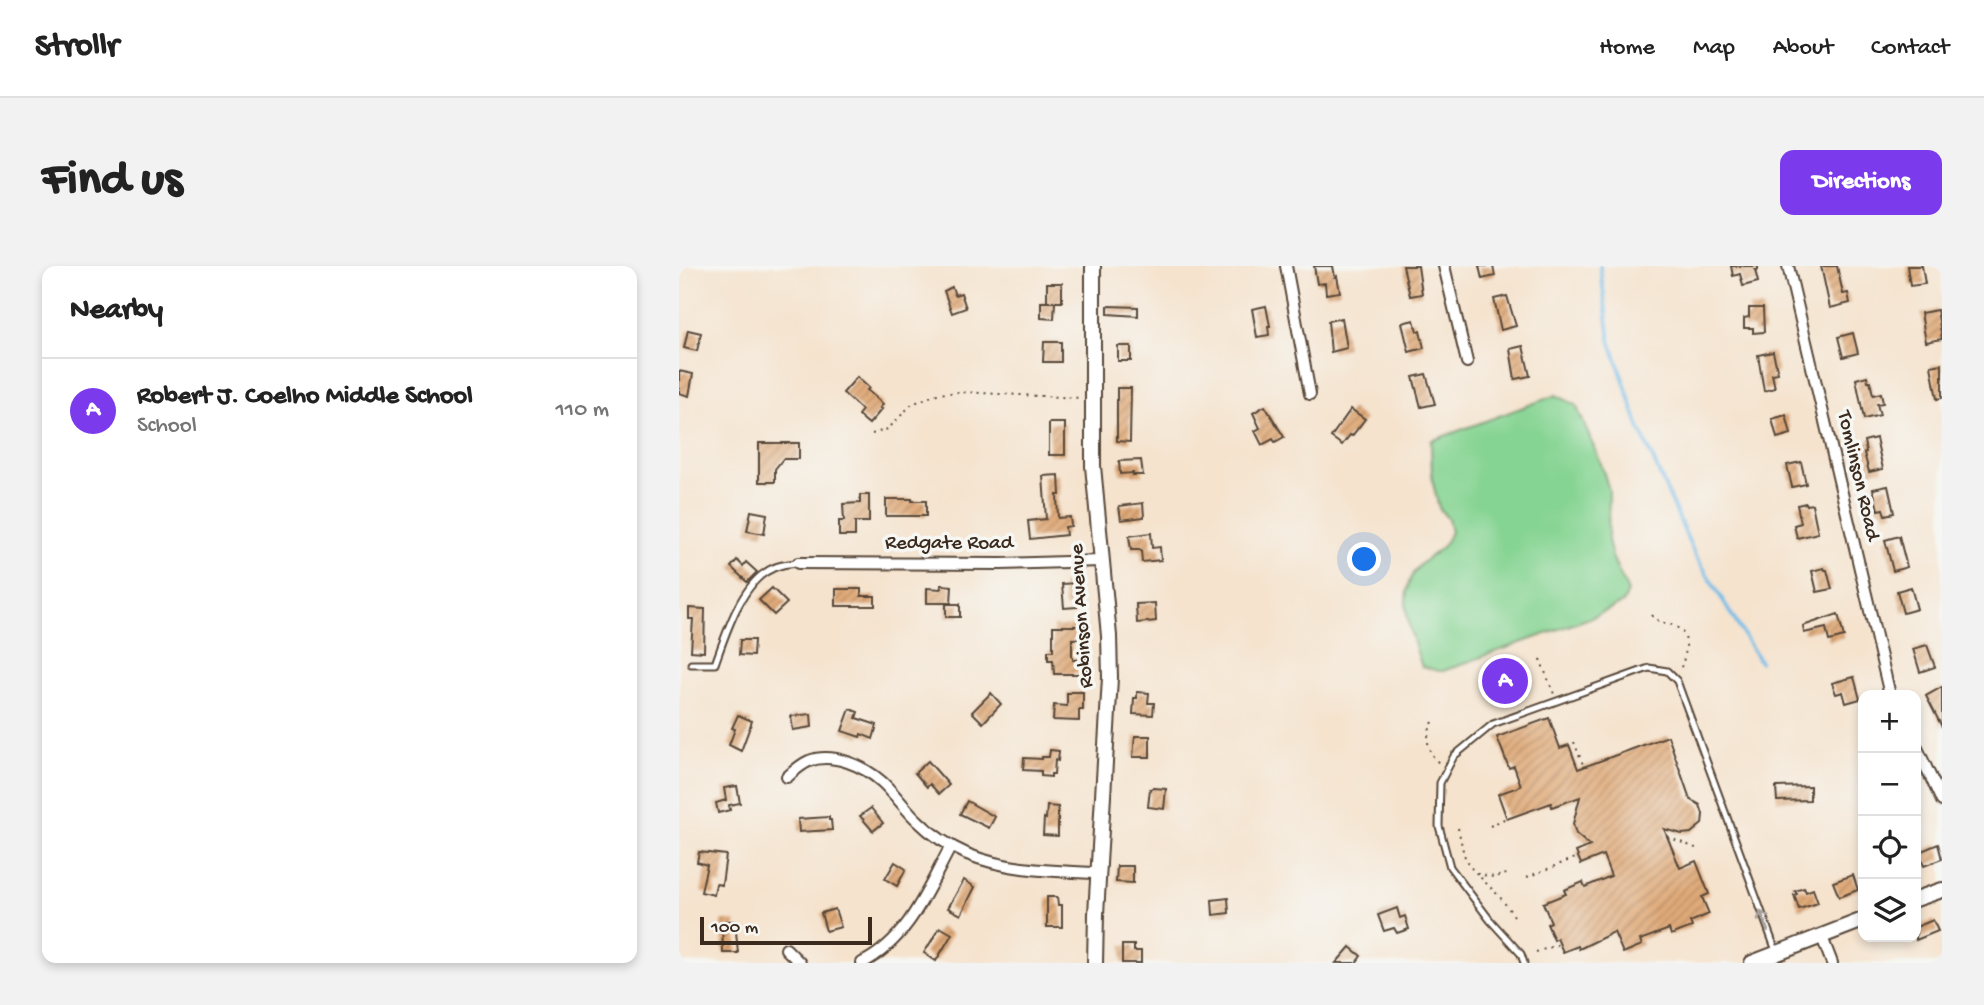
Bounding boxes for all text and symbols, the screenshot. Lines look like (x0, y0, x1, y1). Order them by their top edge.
text: Strollr (35, 29, 119, 67)
text: Home (1599, 34, 1655, 63)
text: Map (1693, 34, 1735, 63)
text: About (1773, 34, 1833, 63)
text: Contact (1871, 34, 1949, 63)
button: Directions (1780, 150, 1942, 215)
text: Find us (42, 153, 182, 211)
text: Nearby (70, 294, 163, 329)
text: Robert J. Coelho Middle School (137, 382, 473, 413)
text: A (86, 397, 100, 424)
text: 110 m (556, 397, 609, 424)
street label: Tomlinson Road (1830, 408, 1884, 545)
text: School (137, 413, 197, 440)
street label: Redgate Road (885, 532, 1015, 557)
street label: Robinson Avenue (1065, 542, 1101, 689)
your location (1347, 542, 1381, 576)
pin: A (1482, 655, 1528, 707)
map controls (1858, 690, 1921, 942)
button: + (1858, 690, 1921, 753)
button: − (1858, 753, 1921, 816)
button: locate (1858, 816, 1921, 879)
button: layers (1858, 879, 1921, 942)
one-way arrow (1757, 911, 1770, 933)
scale bar (700, 914, 871, 946)
text: 100 m (711, 917, 758, 940)

